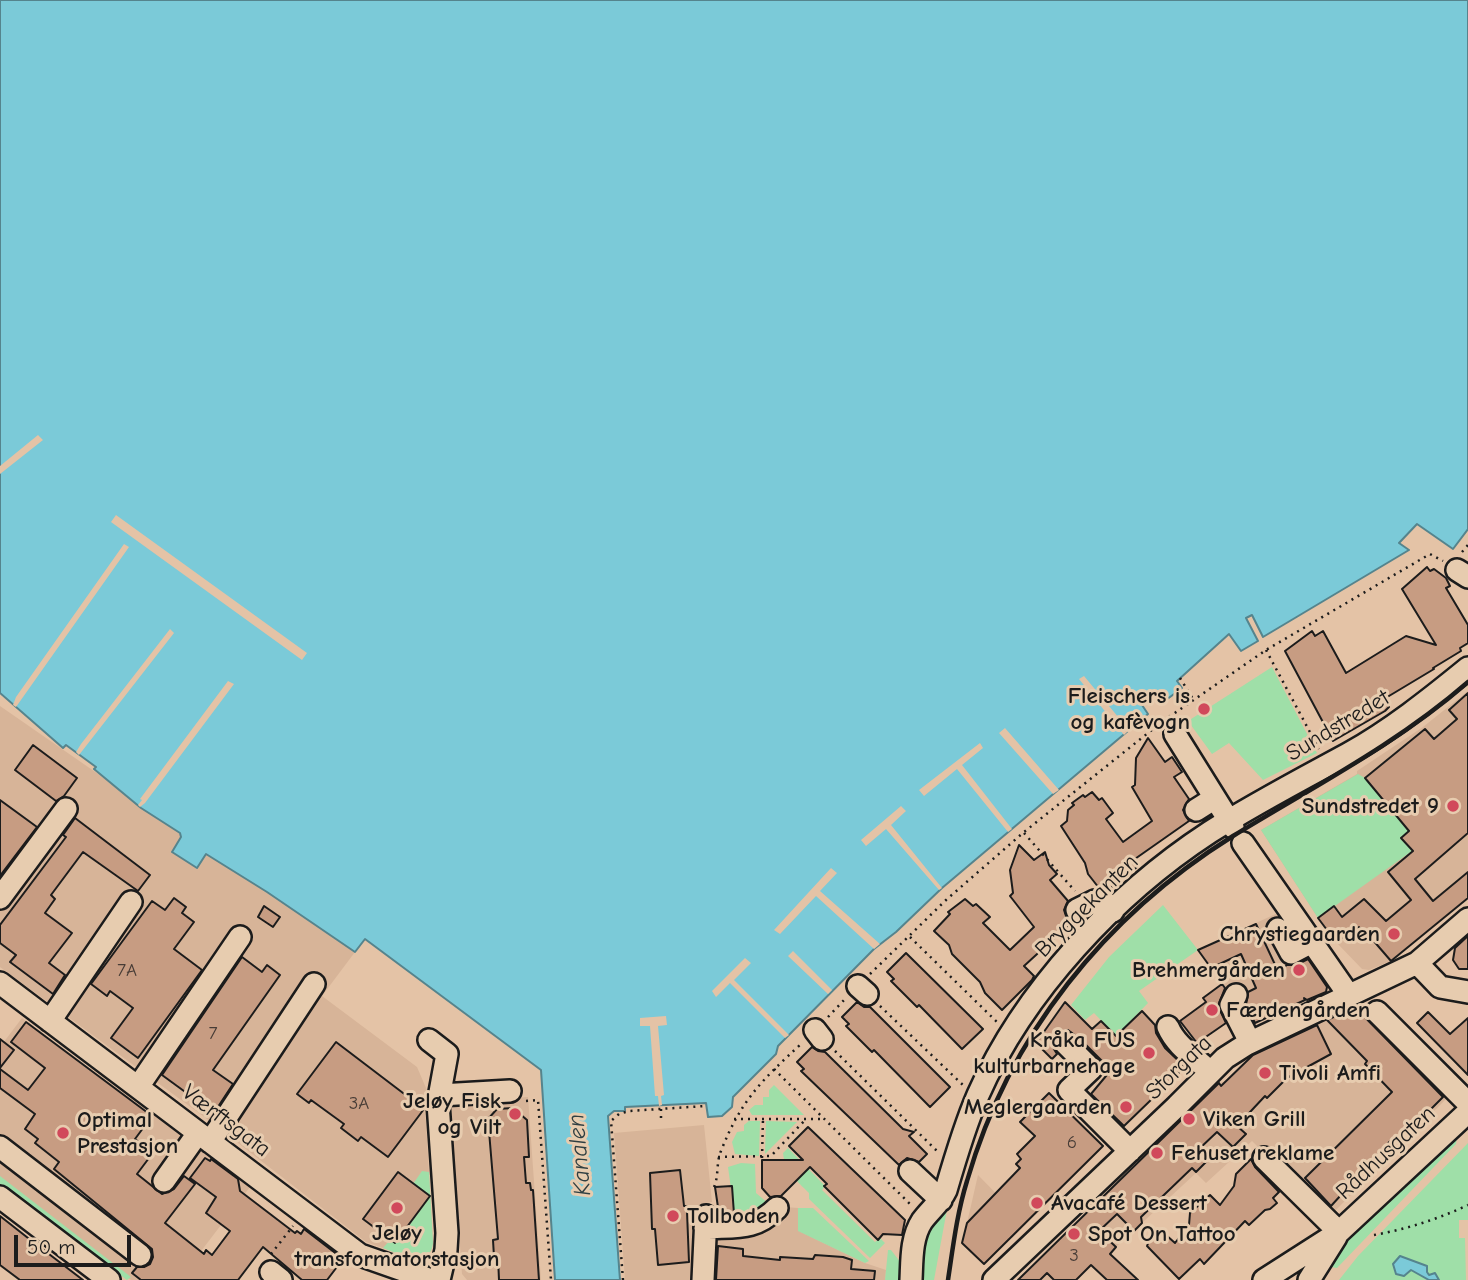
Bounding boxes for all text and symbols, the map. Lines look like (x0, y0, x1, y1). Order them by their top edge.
place label: Fleischers is og kafèvogn (1068, 682, 1190, 736)
street label: Sundstredet (1281, 684, 1395, 768)
marker: Fleischers is og kafèvogn (1196, 701, 1212, 717)
place label: Sundstredet 9 (1302, 792, 1439, 820)
marker: Sundstredet 9 (1445, 798, 1461, 814)
street label: Bryggekanten (1030, 849, 1144, 963)
place label: Chrystiegaarden (1220, 920, 1380, 948)
marker: Chrystiegaarden (1386, 926, 1402, 942)
place label: Brehmergården (1132, 956, 1285, 984)
house number: 7A (117, 960, 137, 982)
marker: Brehmergården (1291, 962, 1307, 978)
place label: Færdengården (1226, 996, 1370, 1024)
marker: Færdengården (1204, 1002, 1220, 1018)
house number: 7 (209, 1023, 217, 1045)
place label: Kråka FUS kulturbarnehage (973, 1026, 1135, 1080)
street label: Storgata (1140, 1030, 1218, 1106)
marker: Kråka FUS kulturbarnehage (1141, 1045, 1157, 1061)
place label: Tivoli Amfi (1279, 1059, 1381, 1087)
marker: Tivoli Amfi (1257, 1065, 1273, 1081)
street label: Værftsgata (176, 1079, 276, 1163)
place label: Jeløy Fisk og Vilt (403, 1087, 501, 1141)
house number: 3A (349, 1093, 369, 1115)
place label: Meglergaarden (964, 1093, 1112, 1121)
marker: Meglergaarden (1118, 1099, 1134, 1115)
street label: Rådhusgaten (1331, 1100, 1441, 1206)
place label: Viken Grill (1203, 1105, 1306, 1133)
place label: Optimal Prestasjon (77, 1106, 178, 1160)
marker: Jeløy Fisk og Vilt (507, 1106, 523, 1122)
marker: Viken Grill (1181, 1111, 1197, 1127)
water label: Kanalen (562, 1113, 598, 1197)
marker: Optimal Prestasjon (55, 1125, 71, 1141)
house number: 6 (1067, 1132, 1077, 1154)
place label: Fehuset reklame (1171, 1139, 1334, 1167)
marker: Fehuset reklame (1149, 1145, 1165, 1161)
place label: Avacafé Dessert (1051, 1189, 1207, 1217)
marker: Avacafé Dessert (1029, 1195, 1045, 1211)
marker: Jeløy transformatorstasjon (389, 1200, 405, 1216)
place label: Tollboden (687, 1202, 780, 1230)
marker: Tollboden (665, 1208, 681, 1224)
place label: Jeløy transformatorstasjon (295, 1219, 499, 1273)
scale bar (18, 1220, 135, 1264)
place label: Spot On Tattoo (1088, 1220, 1236, 1248)
marker: Spot On Tattoo (1066, 1226, 1082, 1242)
text: 50 m (27, 1235, 76, 1259)
house number: 3 (1069, 1245, 1079, 1267)

